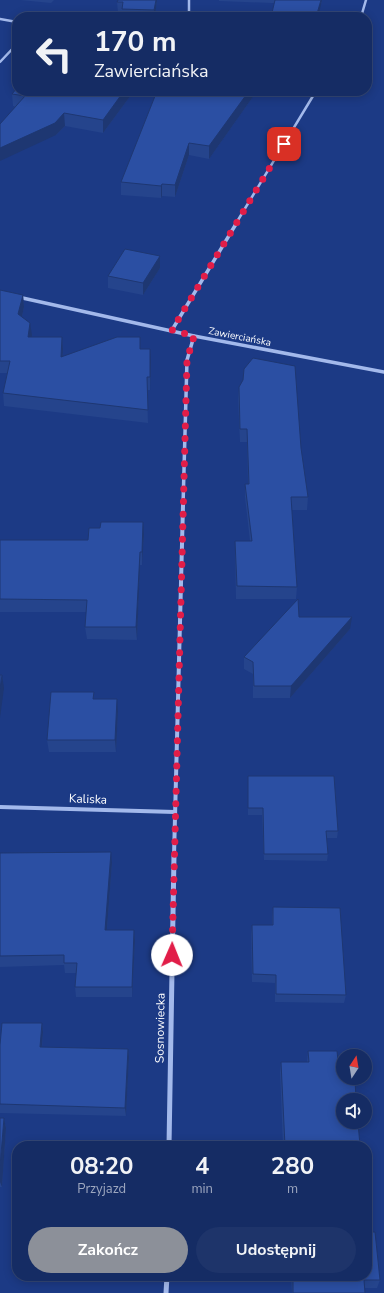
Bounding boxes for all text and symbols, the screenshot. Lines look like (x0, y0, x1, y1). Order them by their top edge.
text: 170 m (94, 23, 177, 61)
icon: left (28, 28, 80, 80)
text: Zawierciańska (94, 59, 208, 83)
pin (267, 127, 301, 161)
icon: arrive (273, 133, 295, 155)
street label: Zawierciańska (207, 324, 272, 350)
street label: Kaliska (69, 790, 107, 808)
position arrow (151, 934, 193, 976)
street label: Sosnowiecka (151, 993, 169, 1063)
north arrow (336, 1049, 372, 1085)
map controls (336, 1049, 372, 1129)
button: sound (336, 1093, 372, 1129)
text: 08:20 (70, 1150, 133, 1182)
text: 4 (195, 1150, 209, 1182)
text: 280 (271, 1150, 314, 1182)
text: Przyjazd (77, 1180, 126, 1198)
text: min (191, 1180, 213, 1198)
text: m (287, 1180, 298, 1198)
button: Zakończ (28, 1227, 188, 1273)
button: Udostępnij (196, 1227, 356, 1273)

